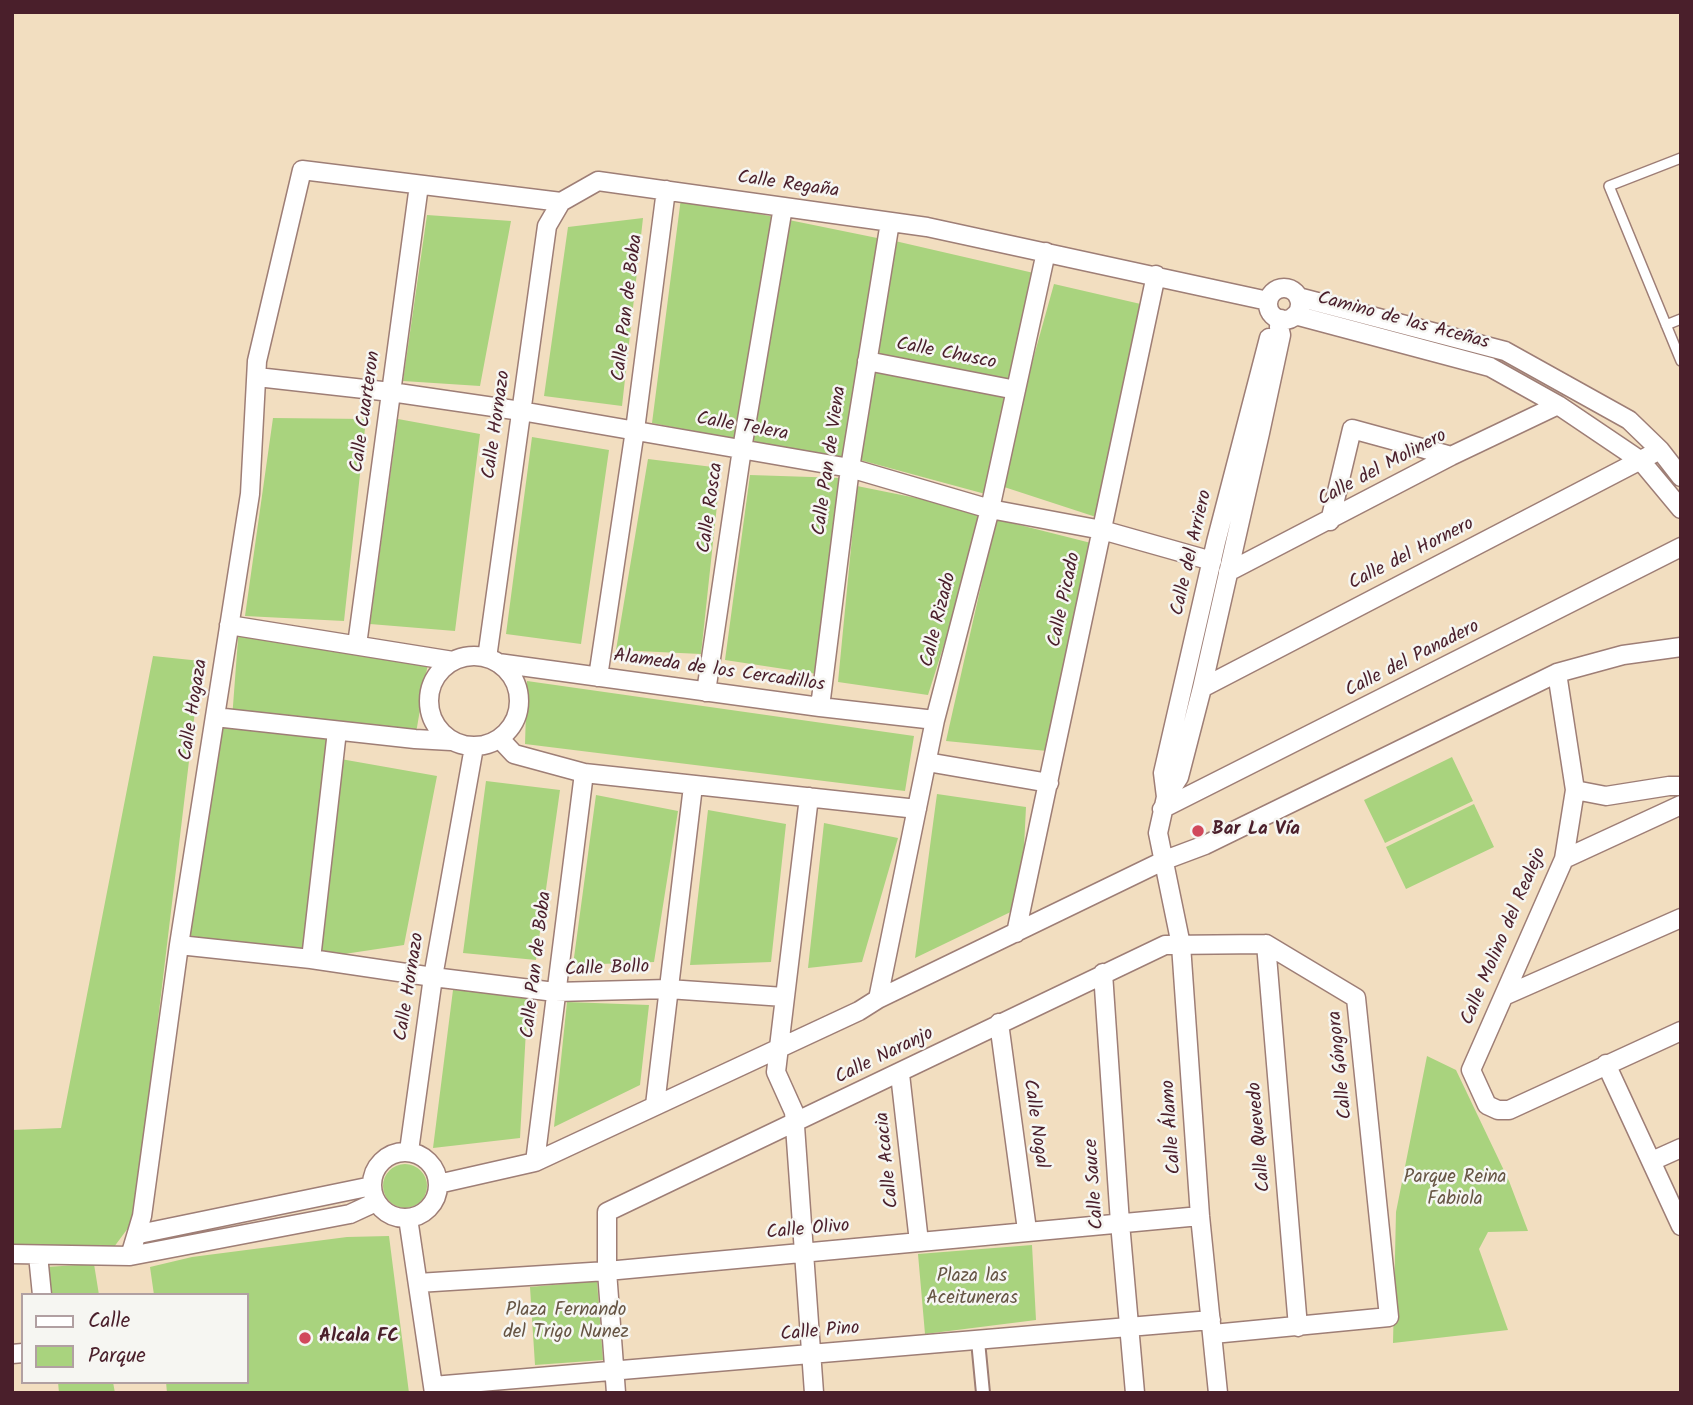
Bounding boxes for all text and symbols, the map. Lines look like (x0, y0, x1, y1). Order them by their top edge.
street label: Calle Regaña (736, 168, 840, 204)
street label: Calle Pan de Boba (609, 233, 649, 383)
street label: Camino de las Aceñas (1315, 288, 1491, 356)
street label: Calle Chusco (894, 334, 998, 376)
street label: Calle Cuarteron (347, 350, 387, 474)
street label: Calle Hornazo (479, 369, 517, 481)
street label: Calle Pan de Viena (809, 385, 853, 537)
street label: Calle Telera (694, 409, 790, 447)
street label: Calle del Molinero (1315, 426, 1451, 512)
street label: Calle Rosca (694, 461, 730, 555)
street label: Calle del Arriero (1167, 488, 1219, 618)
street label: Calle del Hornero (1346, 514, 1478, 596)
street label: Calle Picado (1045, 551, 1087, 649)
street label: Calle Rizado (917, 570, 963, 670)
street label: Calle del Panadero (1342, 616, 1484, 704)
street label: Alameda de los Cercadillos (612, 646, 826, 698)
street label: Calle Hogaza (176, 658, 214, 762)
place label: Bar La Vía (1212, 820, 1300, 842)
marker: Bar La Vía (1190, 823, 1206, 839)
street label: Calle Molino del Realejo (1457, 845, 1553, 1029)
street label: Calle Pan de Boba (518, 890, 558, 1040)
street label: Calle Hornazo (391, 931, 431, 1043)
street label: Calle Bollo (564, 957, 650, 983)
street label: Calle Góngora (1325, 1010, 1359, 1120)
street label: Calle Naranjo (832, 1023, 938, 1091)
street label: Calle Nogal (1016, 1078, 1052, 1170)
street label: Calle Álamo (1158, 1079, 1188, 1175)
street label: Calle Quevedo (1245, 1081, 1277, 1193)
street label: Calle Acacia (873, 1111, 905, 1209)
street label: Calle Sauce (1081, 1138, 1111, 1230)
park label: Parque Reina Fabiola (1403, 1168, 1507, 1212)
street label: Calle Olivo (766, 1216, 850, 1246)
park label: Plaza las Aceituneras (926, 1267, 1018, 1311)
legend (21, 1293, 248, 1384)
park label: Plaza Fernando del Trigo Nunez (503, 1301, 629, 1345)
text: Calle (88, 1305, 130, 1338)
street label: Calle Pino (779, 1318, 861, 1348)
place label: Alcala FC (319, 1327, 399, 1349)
marker: Alcala FC (297, 1330, 313, 1346)
text: Parque (88, 1340, 146, 1373)

